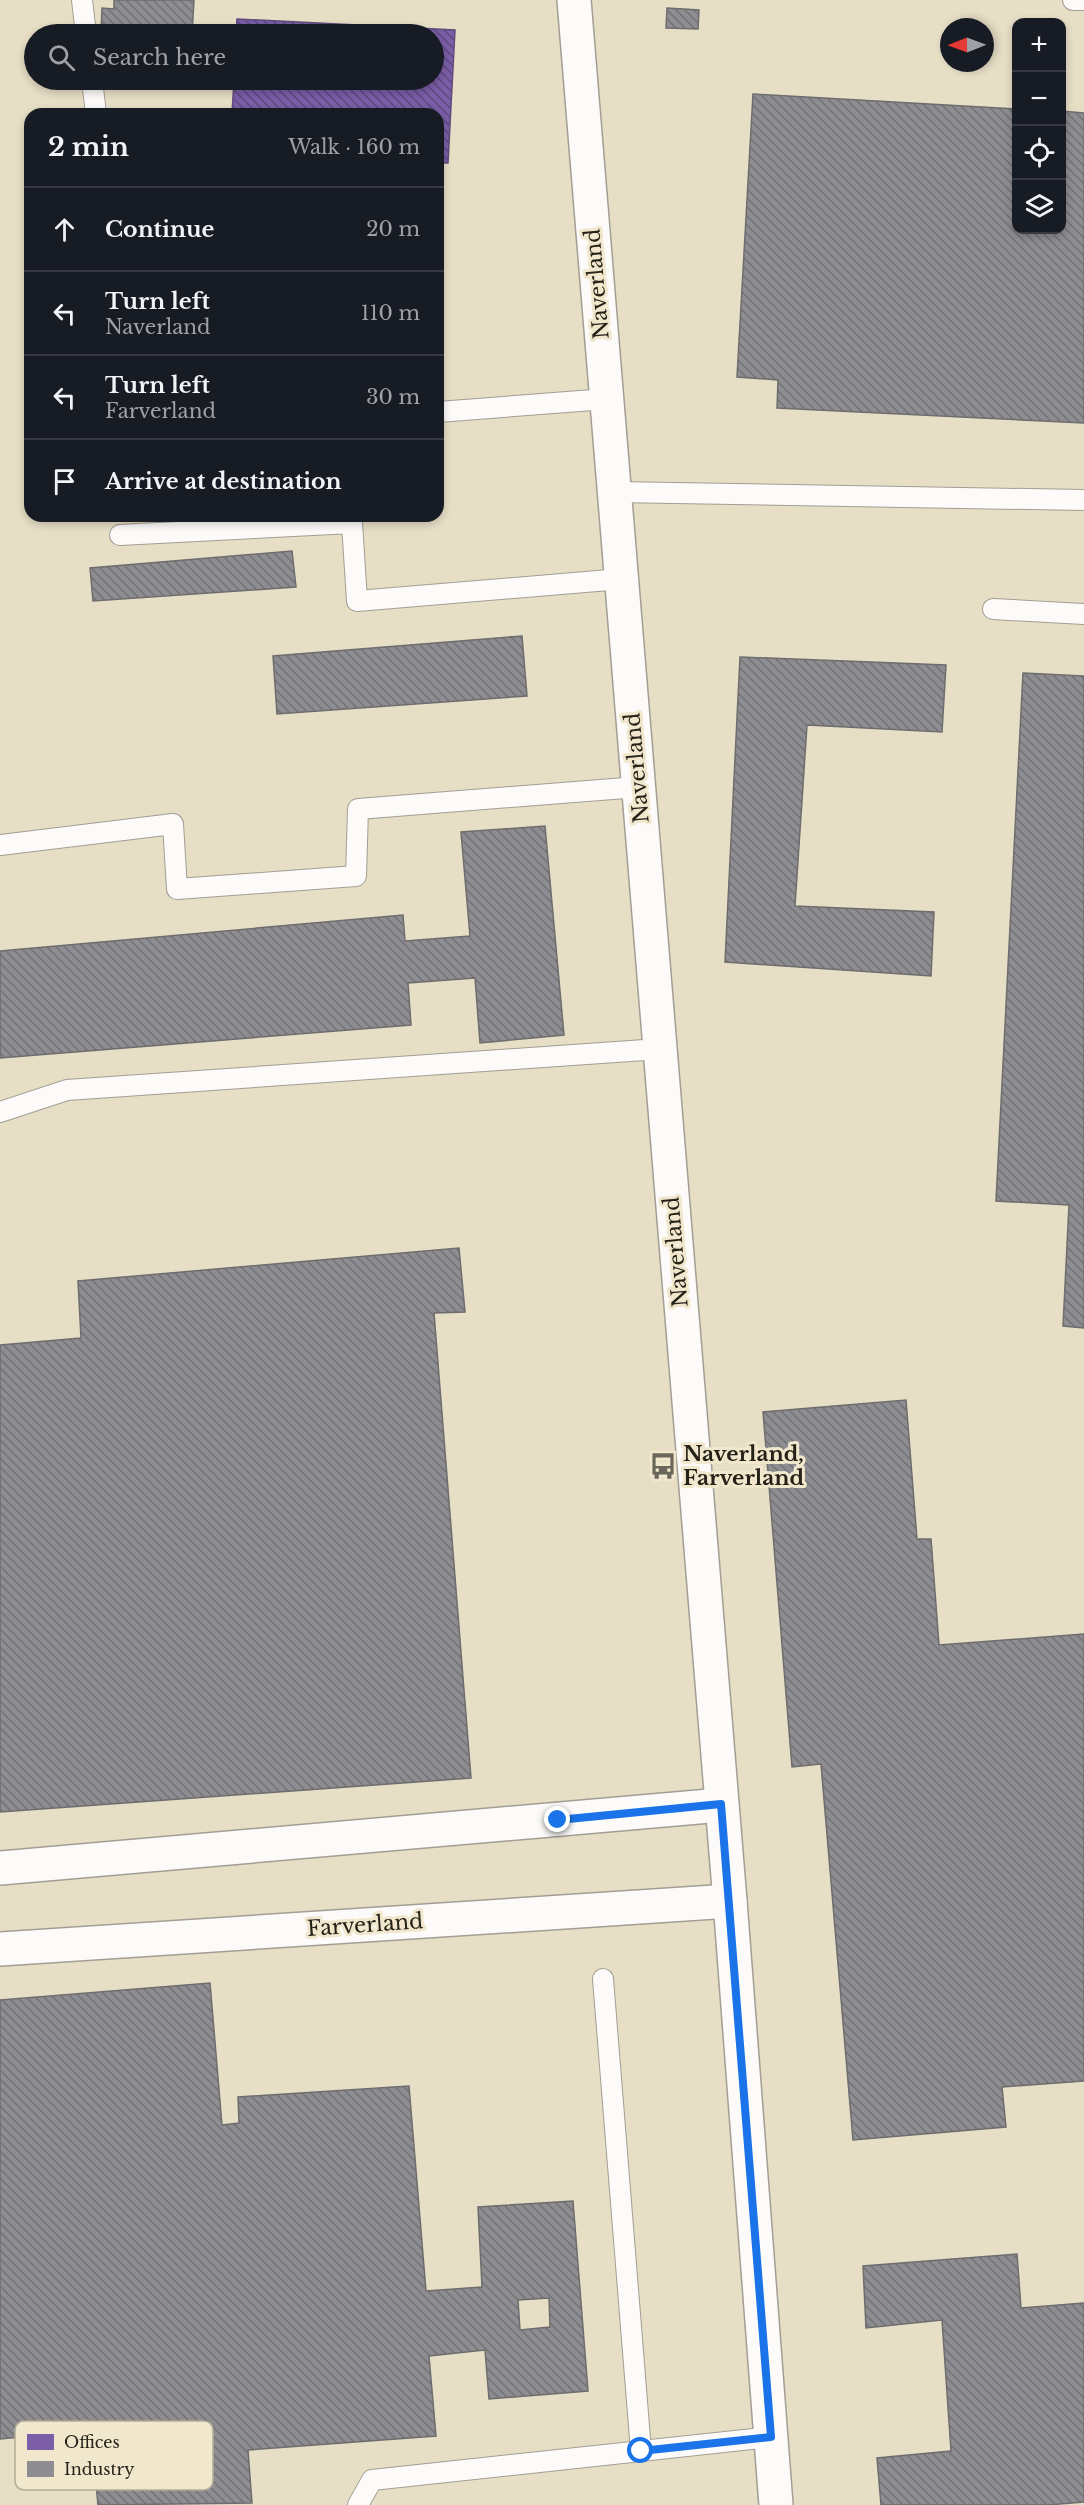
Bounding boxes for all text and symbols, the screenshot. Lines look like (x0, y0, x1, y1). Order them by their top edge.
north arrow (940, 18, 994, 72)
map controls (1012, 18, 1066, 234)
button: + (1012, 18, 1066, 72)
search box (24, 24, 444, 90)
icon: search (45, 41, 78, 74)
text: Search here (93, 44, 226, 71)
button: − (1012, 72, 1066, 126)
button: locate (1012, 126, 1066, 180)
text: 2 min (48, 131, 129, 163)
text: Walk · 160 m (288, 135, 420, 159)
button: layers (1012, 180, 1066, 234)
icon: ahead (48, 213, 81, 246)
text: Continue (105, 216, 214, 243)
text: 20 m (366, 217, 420, 241)
street label: Naverland (579, 228, 615, 340)
text: Turn left (105, 288, 210, 315)
icon: left (48, 297, 81, 330)
text: 110 m (361, 301, 420, 325)
text: Naverland (105, 315, 211, 339)
text: Turn left (105, 372, 210, 399)
icon: left (48, 381, 81, 414)
text: 30 m (366, 385, 420, 409)
text: Farverland (105, 399, 216, 423)
icon: arrive (48, 465, 81, 498)
text: Arrive at destination (105, 468, 342, 495)
street label: Naverland (619, 712, 655, 824)
street label: Naverland (658, 1196, 694, 1308)
place label: Naverland, Farverland (683, 1441, 805, 1491)
bus stop icon: Naverland, Farverland (648, 1451, 678, 1481)
route end (544, 1806, 570, 1832)
street label: Farverland (306, 1908, 424, 1942)
legend (15, 2421, 213, 2490)
text: Offices (64, 2432, 120, 2452)
route start (627, 2437, 653, 2463)
text: Industry (64, 2459, 135, 2479)

